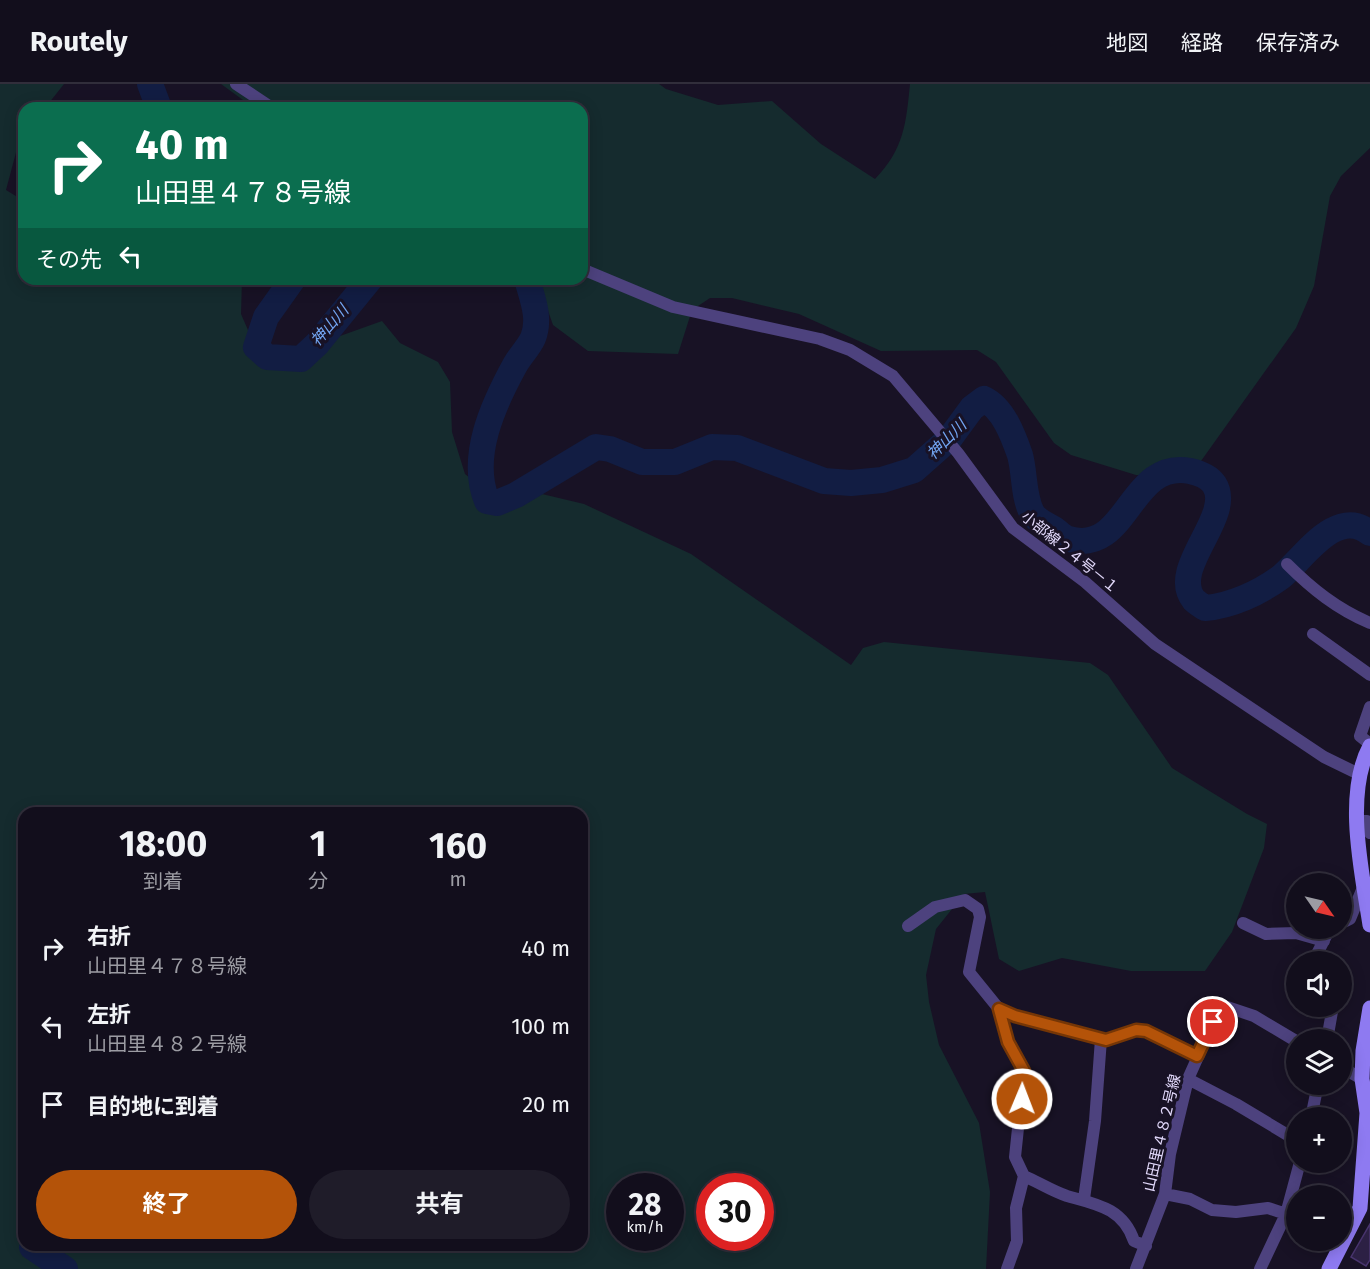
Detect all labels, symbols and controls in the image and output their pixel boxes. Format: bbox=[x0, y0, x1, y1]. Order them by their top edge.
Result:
text: Routely bbox=[30, 25, 128, 58]
text: 地図 bbox=[1106, 30, 1148, 56]
text: 経路 bbox=[1181, 30, 1223, 56]
text: 保存済み bbox=[1256, 30, 1340, 56]
text: 40 m bbox=[135, 120, 229, 170]
icon: right bbox=[36, 126, 114, 204]
text: 山田里４７８号線 bbox=[135, 177, 351, 209]
icon: left bbox=[114, 240, 147, 273]
text: その先 bbox=[36, 246, 102, 273]
water label: 神山川 bbox=[306, 299, 354, 350]
water label: 神山川 bbox=[923, 414, 971, 463]
street label: 小部線２４号－１ bbox=[1018, 507, 1122, 597]
text: 18:00 bbox=[119, 822, 207, 866]
text: 1 bbox=[310, 822, 327, 866]
text: 160 bbox=[429, 824, 487, 868]
text: m bbox=[449, 867, 467, 891]
text: 到着 bbox=[143, 869, 183, 893]
text: 分 bbox=[308, 869, 328, 893]
north arrow bbox=[1286, 873, 1352, 939]
map controls bbox=[1286, 873, 1352, 1251]
text: 右折 bbox=[87, 923, 131, 950]
icon: right bbox=[36, 932, 69, 965]
text: 40 m bbox=[521, 935, 570, 962]
button: sound bbox=[1286, 951, 1352, 1017]
text: 山田里４７８号線 bbox=[87, 954, 247, 978]
pin bbox=[1187, 996, 1238, 1047]
text: 左折 bbox=[87, 1001, 131, 1028]
icon: arrive bbox=[1196, 1005, 1229, 1038]
icon: left bbox=[36, 1010, 69, 1043]
text: 100 m bbox=[511, 1013, 570, 1040]
button: layers bbox=[1286, 1029, 1352, 1095]
text: 山田里４８２号線 bbox=[87, 1032, 247, 1056]
position arrow bbox=[990, 1067, 1054, 1131]
street label: 山田里４８２号線 bbox=[1140, 1073, 1184, 1193]
icon: arrive bbox=[36, 1088, 69, 1121]
text: 20 m bbox=[522, 1091, 570, 1118]
text: 目的地に到着 bbox=[87, 1093, 219, 1120]
button: + bbox=[1286, 1107, 1352, 1173]
button: 終了 bbox=[36, 1170, 297, 1239]
button: 共有 bbox=[309, 1170, 570, 1239]
speed limit sign: 30 bbox=[696, 1173, 774, 1251]
button: − bbox=[1286, 1185, 1352, 1251]
text: 28 bbox=[629, 1187, 661, 1223]
text: km/h bbox=[626, 1218, 664, 1236]

